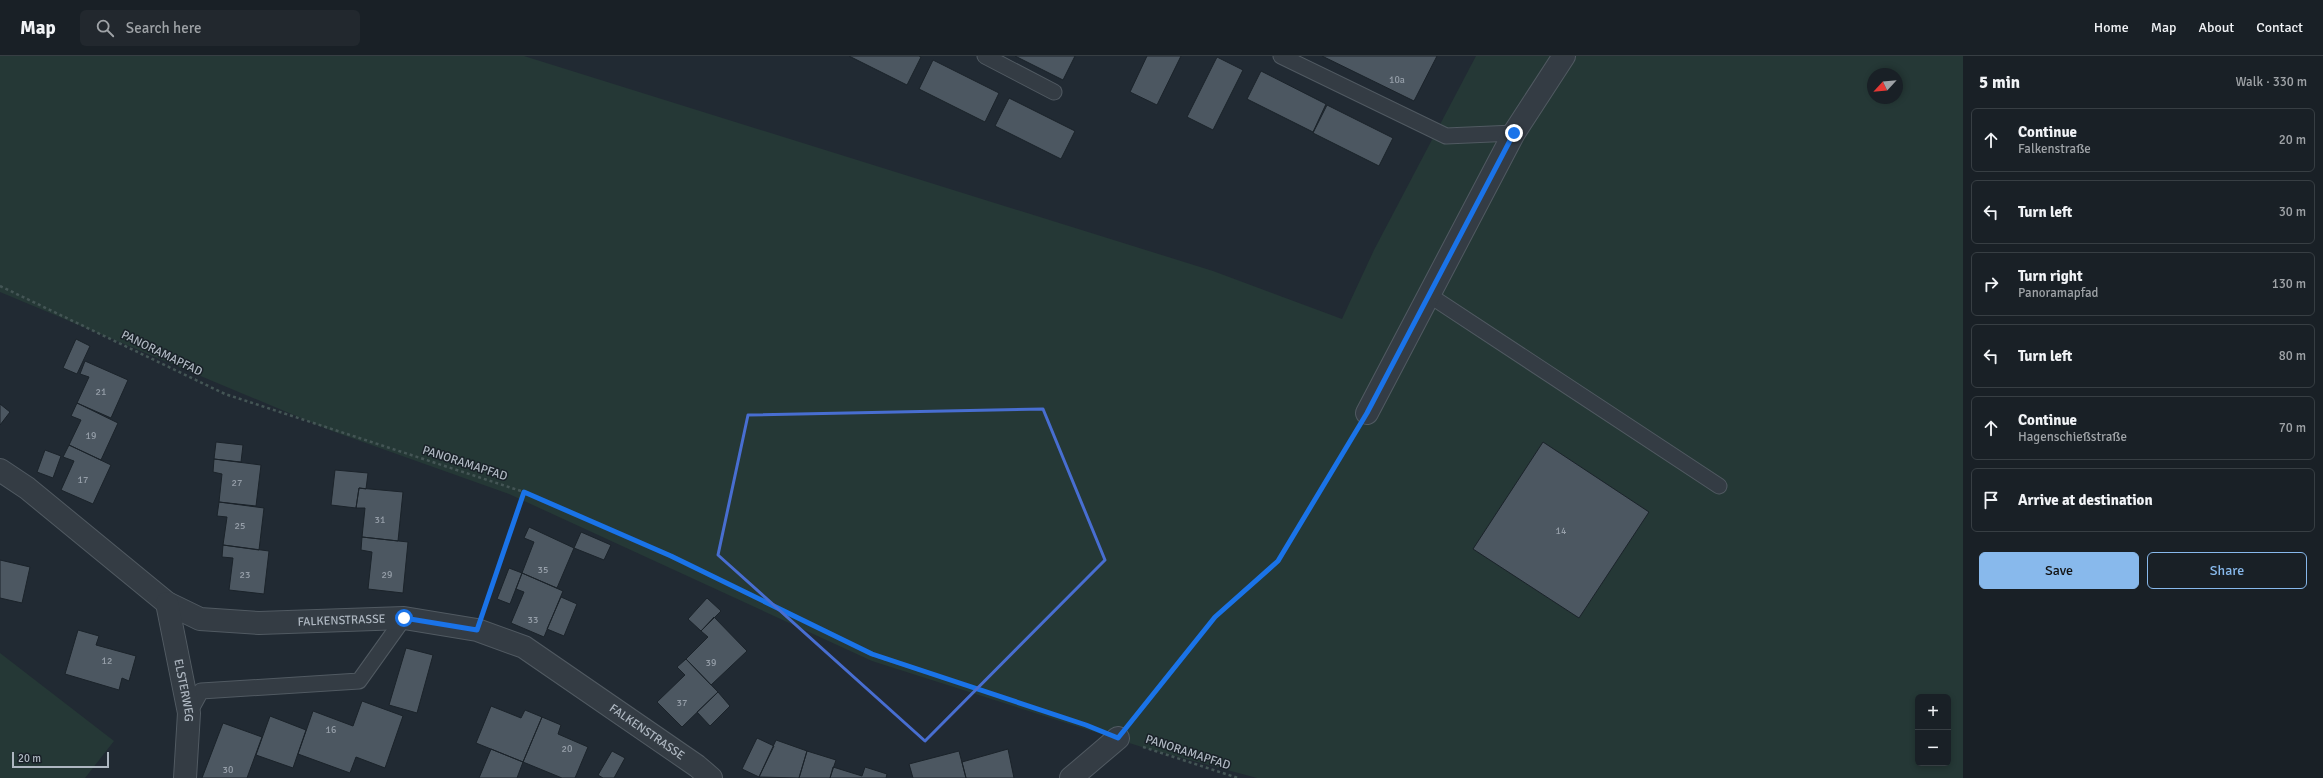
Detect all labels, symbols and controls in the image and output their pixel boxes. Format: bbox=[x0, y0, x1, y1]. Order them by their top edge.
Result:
search box bbox=[80, 10, 360, 46]
text: Map bbox=[20, 16, 56, 40]
icon: search bbox=[94, 17, 116, 39]
text: Search here bbox=[126, 19, 201, 37]
text: Home bbox=[2094, 19, 2129, 36]
text: Map bbox=[2151, 19, 2176, 36]
text: About bbox=[2198, 19, 2234, 36]
text: Contact bbox=[2256, 19, 2303, 36]
north arrow bbox=[1867, 68, 1903, 104]
text: 5 min bbox=[1979, 72, 2020, 93]
house number: 10a bbox=[1389, 74, 1405, 86]
text: Walk · 330 m bbox=[2236, 74, 2307, 90]
text: Continue bbox=[2018, 123, 2077, 141]
route end bbox=[1505, 124, 1523, 142]
icon: ahead bbox=[1980, 129, 2002, 151]
text: 20 m bbox=[2279, 132, 2306, 148]
text: Falkenstraße bbox=[2018, 141, 2091, 157]
icon: left bbox=[1980, 201, 2002, 223]
text: Turn left bbox=[2018, 203, 2072, 221]
text: 30 m bbox=[2279, 204, 2306, 220]
text: Turn right bbox=[2018, 267, 2083, 285]
icon: right bbox=[1980, 273, 2002, 295]
text: 130 m bbox=[2272, 276, 2306, 292]
text: Panoramapfad bbox=[2018, 285, 2098, 301]
street label: PANORAMAPFAD bbox=[119, 327, 205, 380]
icon: left bbox=[1980, 345, 2002, 367]
text: Turn left bbox=[2018, 347, 2072, 365]
text: 80 m bbox=[2279, 348, 2306, 364]
house number: 21 bbox=[96, 386, 106, 398]
text: Continue bbox=[2018, 411, 2077, 429]
icon: ahead bbox=[1980, 417, 2002, 439]
text: 70 m bbox=[2279, 420, 2306, 436]
text: Hagenschießstraße bbox=[2018, 429, 2127, 445]
house number: 19 bbox=[86, 430, 96, 442]
street label: PANORAMAPFAD bbox=[420, 443, 509, 484]
house number: 17 bbox=[78, 474, 88, 486]
house number: 27 bbox=[232, 477, 242, 489]
icon: arrive bbox=[1980, 489, 2002, 511]
text: Arrive at destination bbox=[2018, 491, 2153, 509]
house number: 31 bbox=[375, 514, 385, 526]
house number: 25 bbox=[235, 520, 245, 532]
house number: 14 bbox=[1556, 525, 1567, 537]
button: Save bbox=[1979, 552, 2139, 589]
button: Share bbox=[2147, 552, 2307, 589]
house number: 35 bbox=[538, 564, 548, 576]
house number: 23 bbox=[240, 569, 250, 581]
house number: 29 bbox=[382, 569, 392, 581]
route start bbox=[395, 609, 413, 627]
street label: FALKENSTRASSE bbox=[297, 612, 386, 630]
house number: 33 bbox=[528, 614, 538, 626]
house number: 12 bbox=[102, 655, 112, 667]
house number: 39 bbox=[706, 657, 716, 669]
street label: ELSTERWEG bbox=[170, 658, 196, 722]
map controls bbox=[1915, 694, 1951, 766]
button: + bbox=[1915, 694, 1951, 730]
house number: 37 bbox=[677, 697, 687, 709]
street label: FALKENSTRASSE bbox=[606, 701, 688, 763]
house number: 16 bbox=[326, 724, 336, 736]
button: − bbox=[1915, 730, 1951, 766]
street label: PANORAMAPFAD bbox=[1143, 732, 1232, 773]
house number: 20 bbox=[562, 743, 572, 755]
scale bar bbox=[12, 750, 109, 769]
text: 20 m bbox=[18, 752, 41, 765]
house number: 30 bbox=[223, 764, 233, 776]

